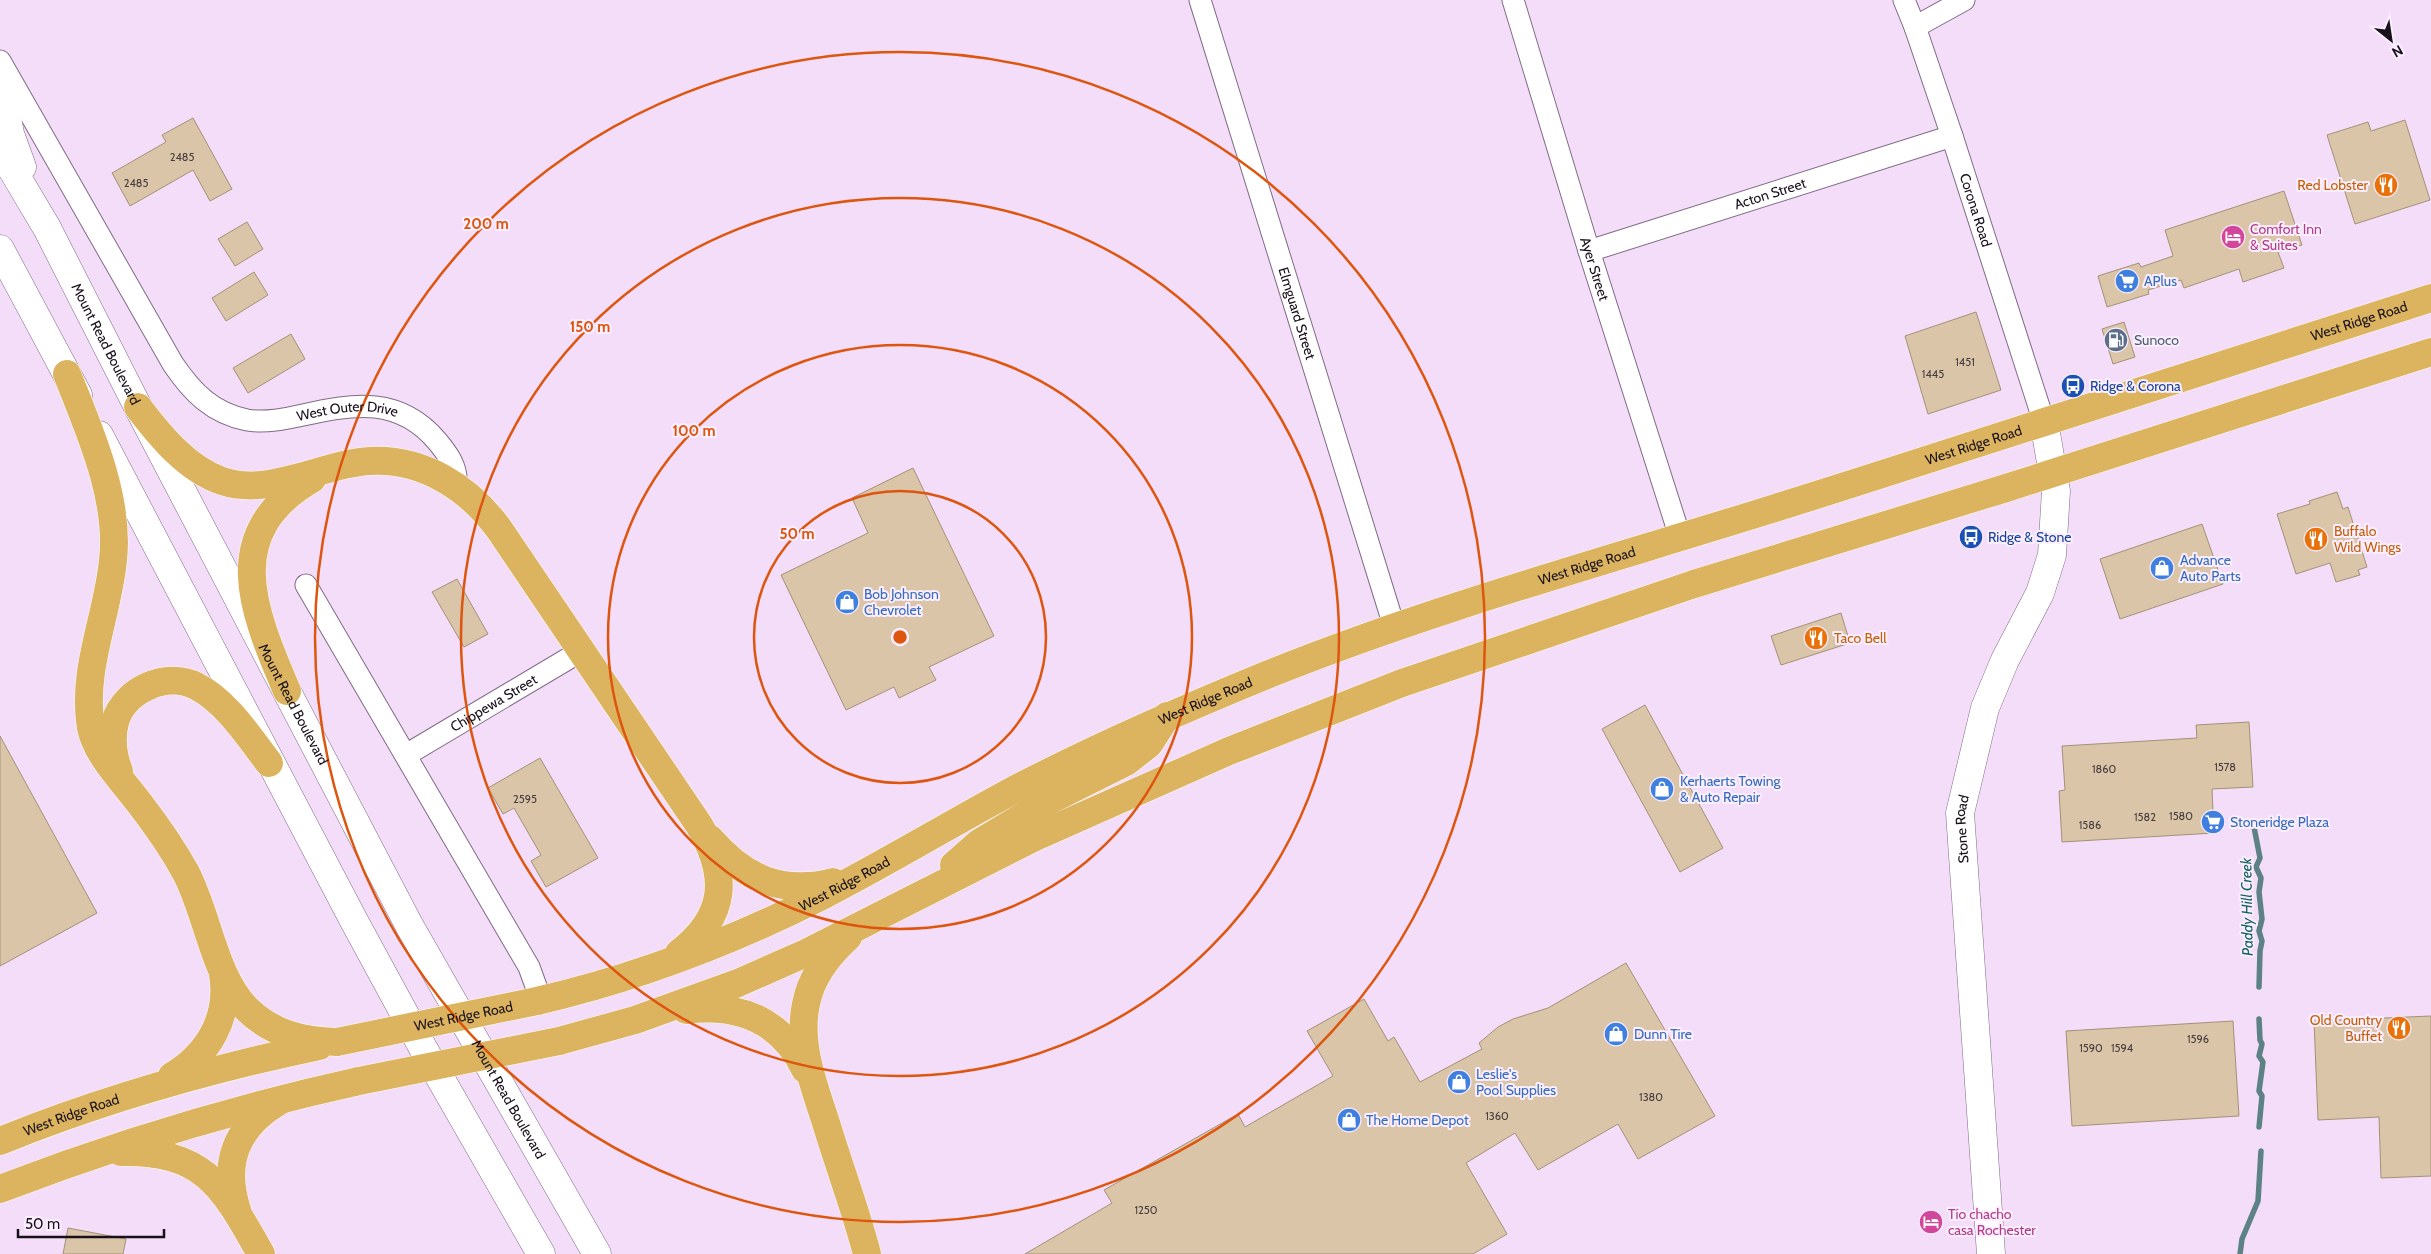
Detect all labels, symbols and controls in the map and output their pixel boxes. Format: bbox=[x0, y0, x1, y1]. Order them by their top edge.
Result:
north arrow bbox=[2366, 15, 2416, 65]
text: N bbox=[2389, 41, 2406, 62]
house number: 2485 bbox=[170, 150, 194, 164]
street label: Corona Road bbox=[1956, 171, 1996, 249]
restaurant icon: Red Lobster bbox=[2373, 172, 2399, 198]
street label: Acton Street bbox=[1732, 174, 1808, 213]
house number: 2485 bbox=[124, 176, 148, 190]
place label: Red Lobster bbox=[2297, 176, 2369, 194]
text: 200 m bbox=[463, 215, 509, 233]
place label: Comfort Inn & Suites bbox=[2250, 220, 2322, 254]
hotel icon: Comfort Inn & Suites bbox=[2220, 224, 2246, 250]
street label: Ayer Street bbox=[1576, 235, 1613, 303]
street label: Elmguard Street bbox=[1274, 265, 1320, 362]
supermarket icon: APlus bbox=[2114, 268, 2140, 294]
place label: APlus bbox=[2144, 272, 2177, 290]
street label: Mount Read Boulevard bbox=[68, 280, 144, 408]
street label: West Ridge Road bbox=[2308, 297, 2410, 345]
text: 150 m bbox=[570, 318, 610, 336]
fuel station icon: Sunoco bbox=[2103, 327, 2129, 353]
place label: Sunoco bbox=[2134, 331, 2179, 349]
house number: 1451 bbox=[1955, 355, 1975, 369]
house number: 1445 bbox=[1922, 367, 1944, 381]
bus stop icon: Ridge & Corona bbox=[2060, 373, 2086, 399]
place label: Ridge & Corona bbox=[2090, 377, 2181, 395]
street label: West Outer Drive bbox=[295, 397, 401, 425]
street label: West Ridge Road bbox=[1923, 421, 2024, 469]
text: 100 m bbox=[672, 422, 716, 440]
place label: Buffalo Wild Wings bbox=[2334, 522, 2401, 556]
bus stop icon: Ridge & Stone bbox=[1958, 524, 1984, 550]
text: 50 m bbox=[779, 525, 815, 543]
restaurant icon: Buffalo Wild Wings bbox=[2303, 526, 2329, 552]
place label: Ridge & Stone bbox=[1988, 528, 2071, 546]
street label: West Ridge Road bbox=[1536, 542, 1637, 589]
place label: Advance Auto Parts bbox=[2180, 551, 2241, 585]
shop icon: Advance Auto Parts bbox=[2149, 555, 2175, 581]
place label: Bob Johnson Chevrolet bbox=[864, 585, 939, 619]
shop icon: Bob Johnson Chevrolet bbox=[834, 589, 860, 615]
restaurant icon: Taco Bell bbox=[1803, 625, 1829, 651]
centre of rings bbox=[891, 628, 909, 646]
place label: Taco Bell bbox=[1834, 629, 1887, 647]
street label: Mount Read Boulevard bbox=[254, 640, 333, 768]
street label: Chippewa Street bbox=[447, 670, 541, 736]
street label: West Ridge Road bbox=[1156, 673, 1255, 729]
house number: 1578 bbox=[2214, 760, 2236, 774]
house number: 1860 bbox=[2092, 762, 2116, 776]
place label: Kerhaerts Towing & Auto Repair bbox=[1680, 772, 1782, 806]
shop icon: Kerhaerts Towing & Auto Repair bbox=[1649, 776, 1675, 802]
house number: 2595 bbox=[513, 792, 537, 806]
street label: Stone Road bbox=[1951, 793, 1973, 864]
house number: 1580 bbox=[2169, 809, 2193, 823]
supermarket icon: Stoneridge Plaza bbox=[2200, 809, 2226, 835]
house number: 1582 bbox=[2134, 810, 2156, 824]
place label: Stoneridge Plaza bbox=[2230, 813, 2329, 831]
house number: 1586 bbox=[2079, 818, 2101, 832]
street label: West Ridge Road bbox=[796, 852, 893, 915]
water label: Paddy Hill Creek bbox=[2237, 857, 2257, 956]
street label: West Ridge Road bbox=[412, 997, 514, 1035]
place label: Old Country Buffet bbox=[2310, 1011, 2382, 1045]
restaurant icon: Old Country Buffet bbox=[2386, 1015, 2412, 1041]
shop icon: Dunn Tire bbox=[1603, 1021, 1629, 1047]
place label: Dunn Tire bbox=[1634, 1025, 1692, 1043]
house number: 1596 bbox=[2187, 1032, 2209, 1046]
street label: Mount Read Boulevard bbox=[467, 1036, 550, 1162]
house number: 1590 bbox=[2079, 1041, 2103, 1055]
house number: 1594 bbox=[2111, 1041, 2134, 1055]
place label: Leslie's Pool Supplies bbox=[1476, 1065, 1556, 1099]
shop icon: Leslie's Pool Supplies bbox=[1446, 1069, 1472, 1095]
street label: West Ridge Road bbox=[21, 1090, 121, 1140]
house number: 1380 bbox=[1639, 1090, 1663, 1104]
shop icon: The Home Depot bbox=[1336, 1107, 1362, 1133]
house number: 1360 bbox=[1485, 1109, 1509, 1123]
place label: The Home Depot bbox=[1366, 1111, 1469, 1129]
house number: 1250 bbox=[1135, 1203, 1158, 1217]
place label: Tío chacho casa Rochester bbox=[1948, 1205, 2036, 1239]
scale bar bbox=[18, 1206, 164, 1238]
hotel icon: Tío chacho casa Rochester bbox=[1918, 1209, 1944, 1235]
text: 50 m bbox=[25, 1215, 60, 1233]

